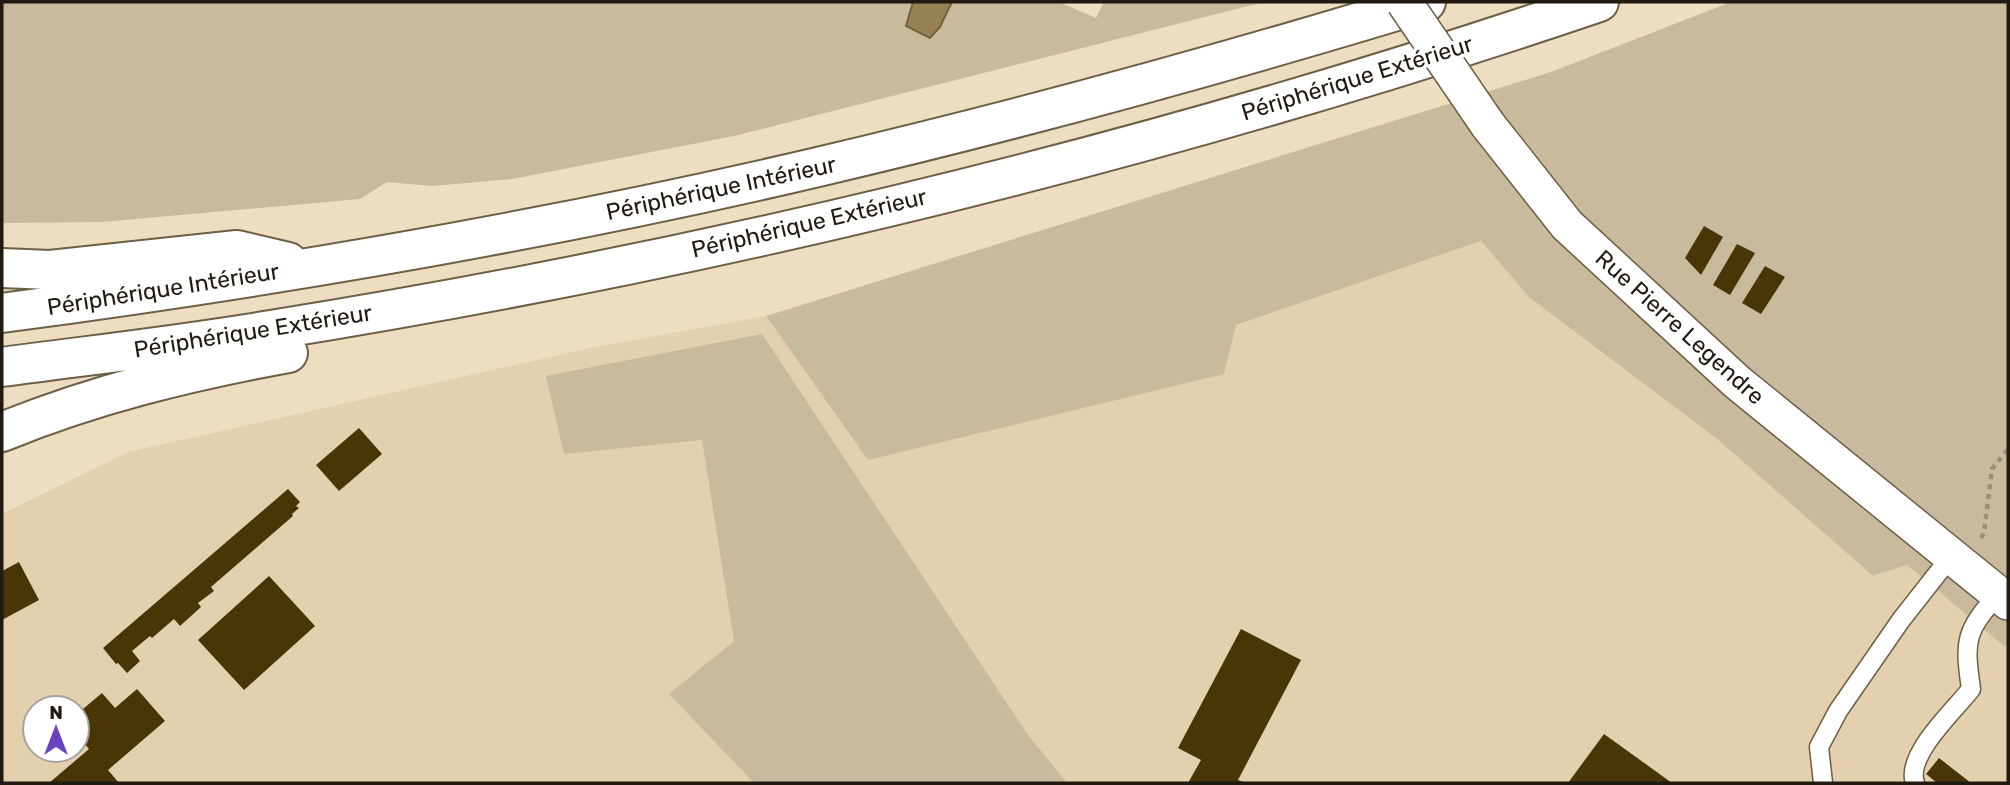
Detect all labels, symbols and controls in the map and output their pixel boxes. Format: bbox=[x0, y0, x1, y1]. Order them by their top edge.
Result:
street label: Périphérique Extérieur bbox=[1238, 29, 1476, 127]
street label: Périphérique Intérieur bbox=[603, 150, 839, 226]
street label: Périphérique Extérieur bbox=[689, 182, 930, 264]
street label: Rue Pierre Legendre bbox=[1590, 244, 1770, 410]
street label: Périphérique Intérieur bbox=[45, 257, 281, 321]
street label: Périphérique Extérieur bbox=[132, 298, 374, 364]
north arrow bbox=[21, 694, 91, 764]
text: N bbox=[49, 701, 63, 724]

